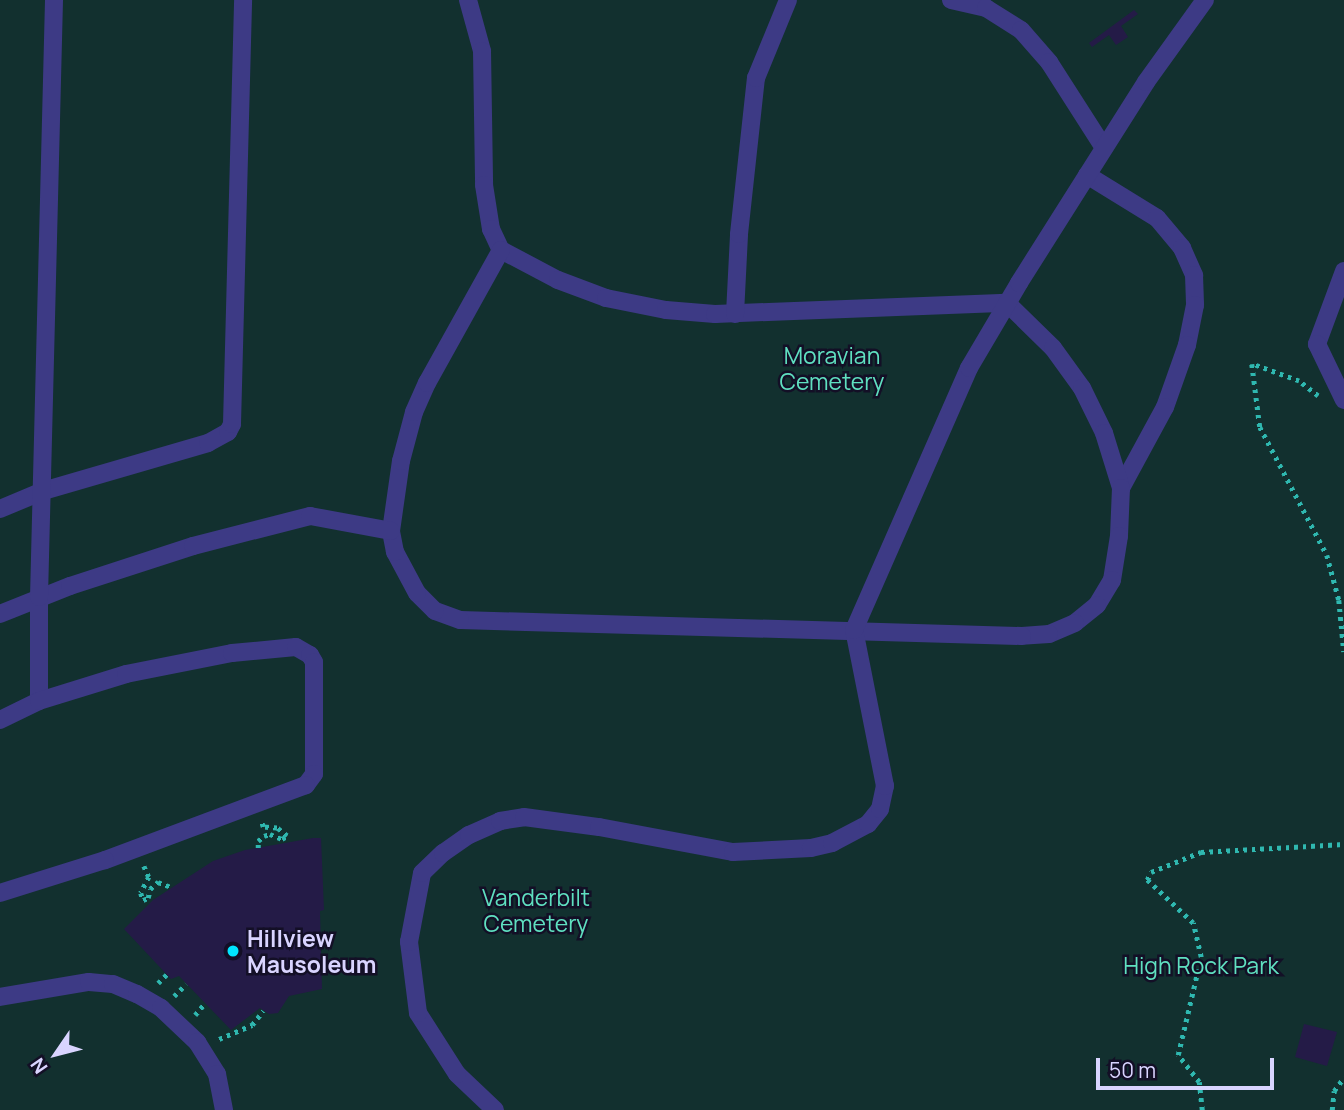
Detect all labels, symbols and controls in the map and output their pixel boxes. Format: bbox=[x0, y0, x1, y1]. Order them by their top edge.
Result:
park label: Moravian Cemetery bbox=[780, 341, 884, 395]
park label: Vanderbilt Cemetery bbox=[482, 883, 590, 937]
place label: Hillview Mausoleum bbox=[247, 924, 376, 978]
marker: Hillview Mausoleum bbox=[225, 943, 241, 959]
park label: High Rock Park bbox=[1123, 951, 1279, 979]
north arrow bbox=[21, 1019, 91, 1089]
scale bar bbox=[1099, 1044, 1278, 1088]
text: N bbox=[24, 1053, 53, 1079]
text: 50 m bbox=[1109, 1056, 1156, 1084]

